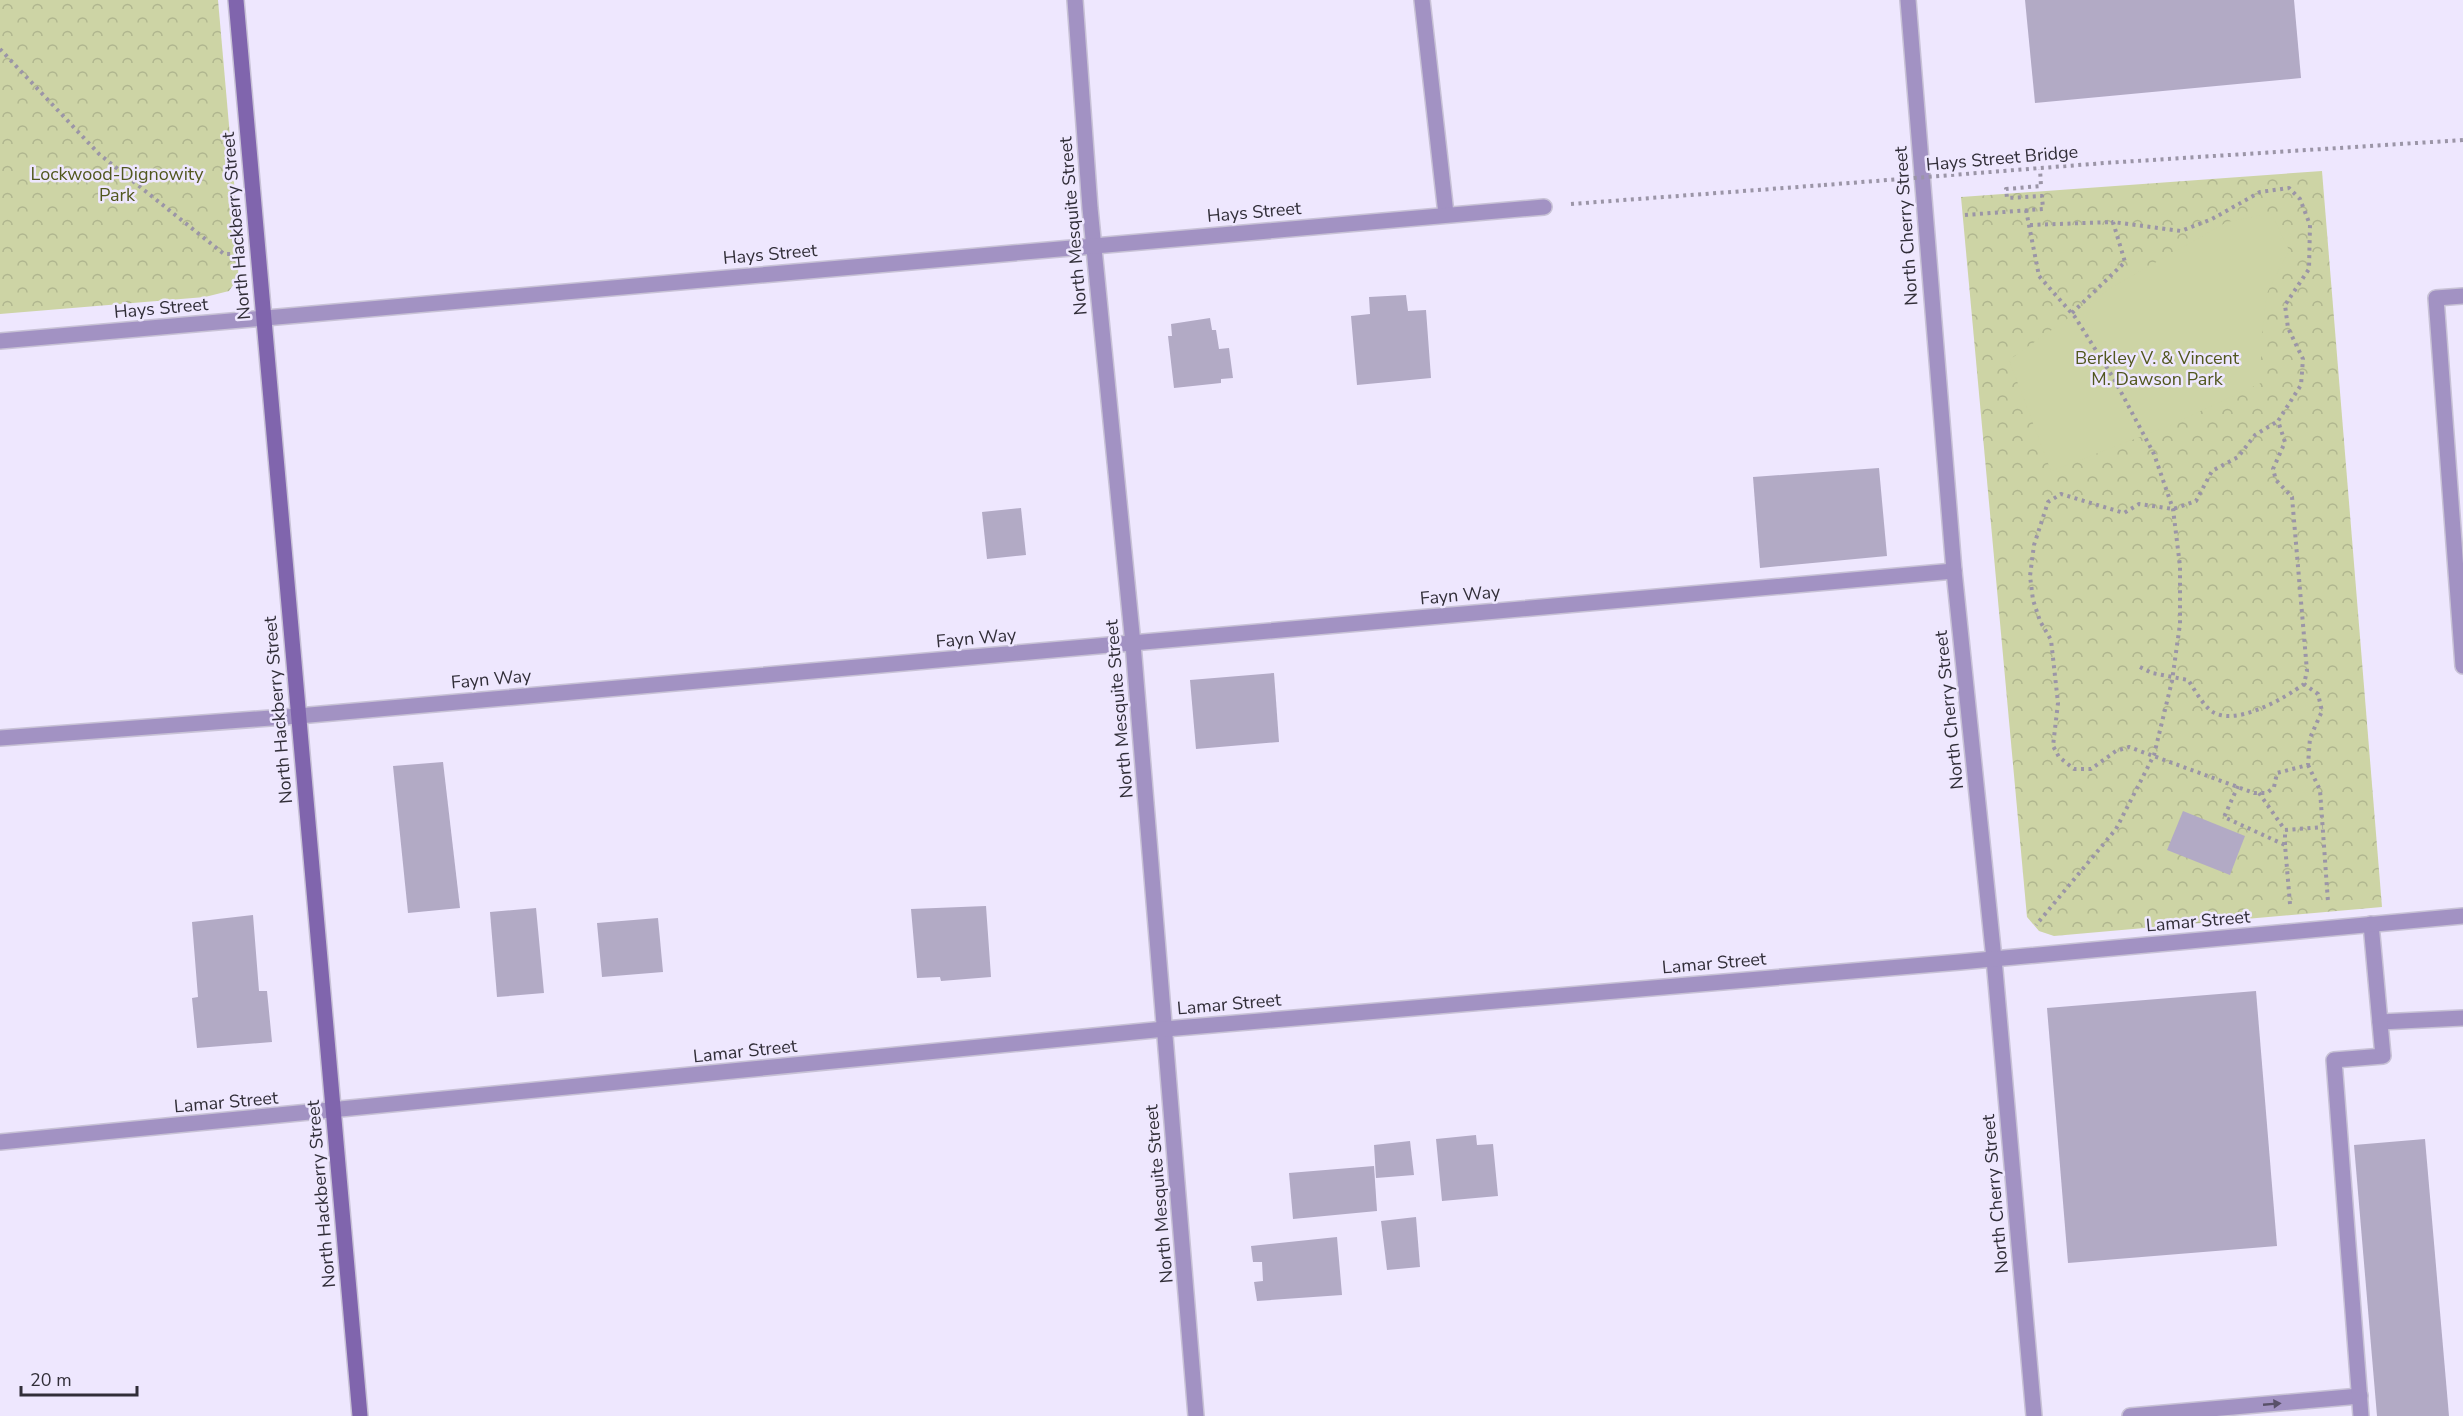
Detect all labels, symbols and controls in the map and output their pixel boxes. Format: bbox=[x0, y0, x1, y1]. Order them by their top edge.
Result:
street label: North Hackberry Street bbox=[216, 130, 256, 321]
street label: North Mesquite Street bbox=[1053, 135, 1093, 316]
street label: Hays Street Bridge bbox=[1925, 139, 2079, 177]
street label: North Cherry Street bbox=[1888, 145, 1924, 307]
park label: Lockwood-Dignowity Park bbox=[30, 162, 204, 207]
street label: Hays Street bbox=[1206, 196, 1303, 228]
street label: Hays Street bbox=[722, 238, 819, 270]
street label: Hays Street bbox=[113, 292, 210, 324]
park label: Berkley V. & Vincent M. Dawson Park bbox=[2075, 346, 2240, 391]
street label: Fayn Way bbox=[1419, 579, 1502, 610]
street label: North Hackberry Street bbox=[258, 614, 298, 805]
street label: North Mesquite Street bbox=[1099, 618, 1139, 799]
street label: Fayn Way bbox=[935, 622, 1018, 653]
street label: North Cherry Street bbox=[1929, 629, 1969, 791]
street label: Fayn Way bbox=[450, 663, 533, 694]
street label: Lamar Street bbox=[2145, 904, 2252, 938]
street label: Lamar Street bbox=[1661, 946, 1768, 980]
street label: Lamar Street bbox=[1176, 987, 1283, 1021]
street label: Lamar Street bbox=[692, 1034, 799, 1068]
street label: Lamar Street bbox=[173, 1085, 280, 1119]
street label: North Hackberry Street bbox=[301, 1098, 341, 1289]
street label: North Mesquite Street bbox=[1139, 1103, 1179, 1284]
street label: North Cherry Street bbox=[1976, 1113, 2014, 1275]
scale bar bbox=[21, 1359, 136, 1397]
text: 20 m bbox=[30, 1368, 72, 1392]
one-way arrow bbox=[2262, 1399, 2281, 1409]

